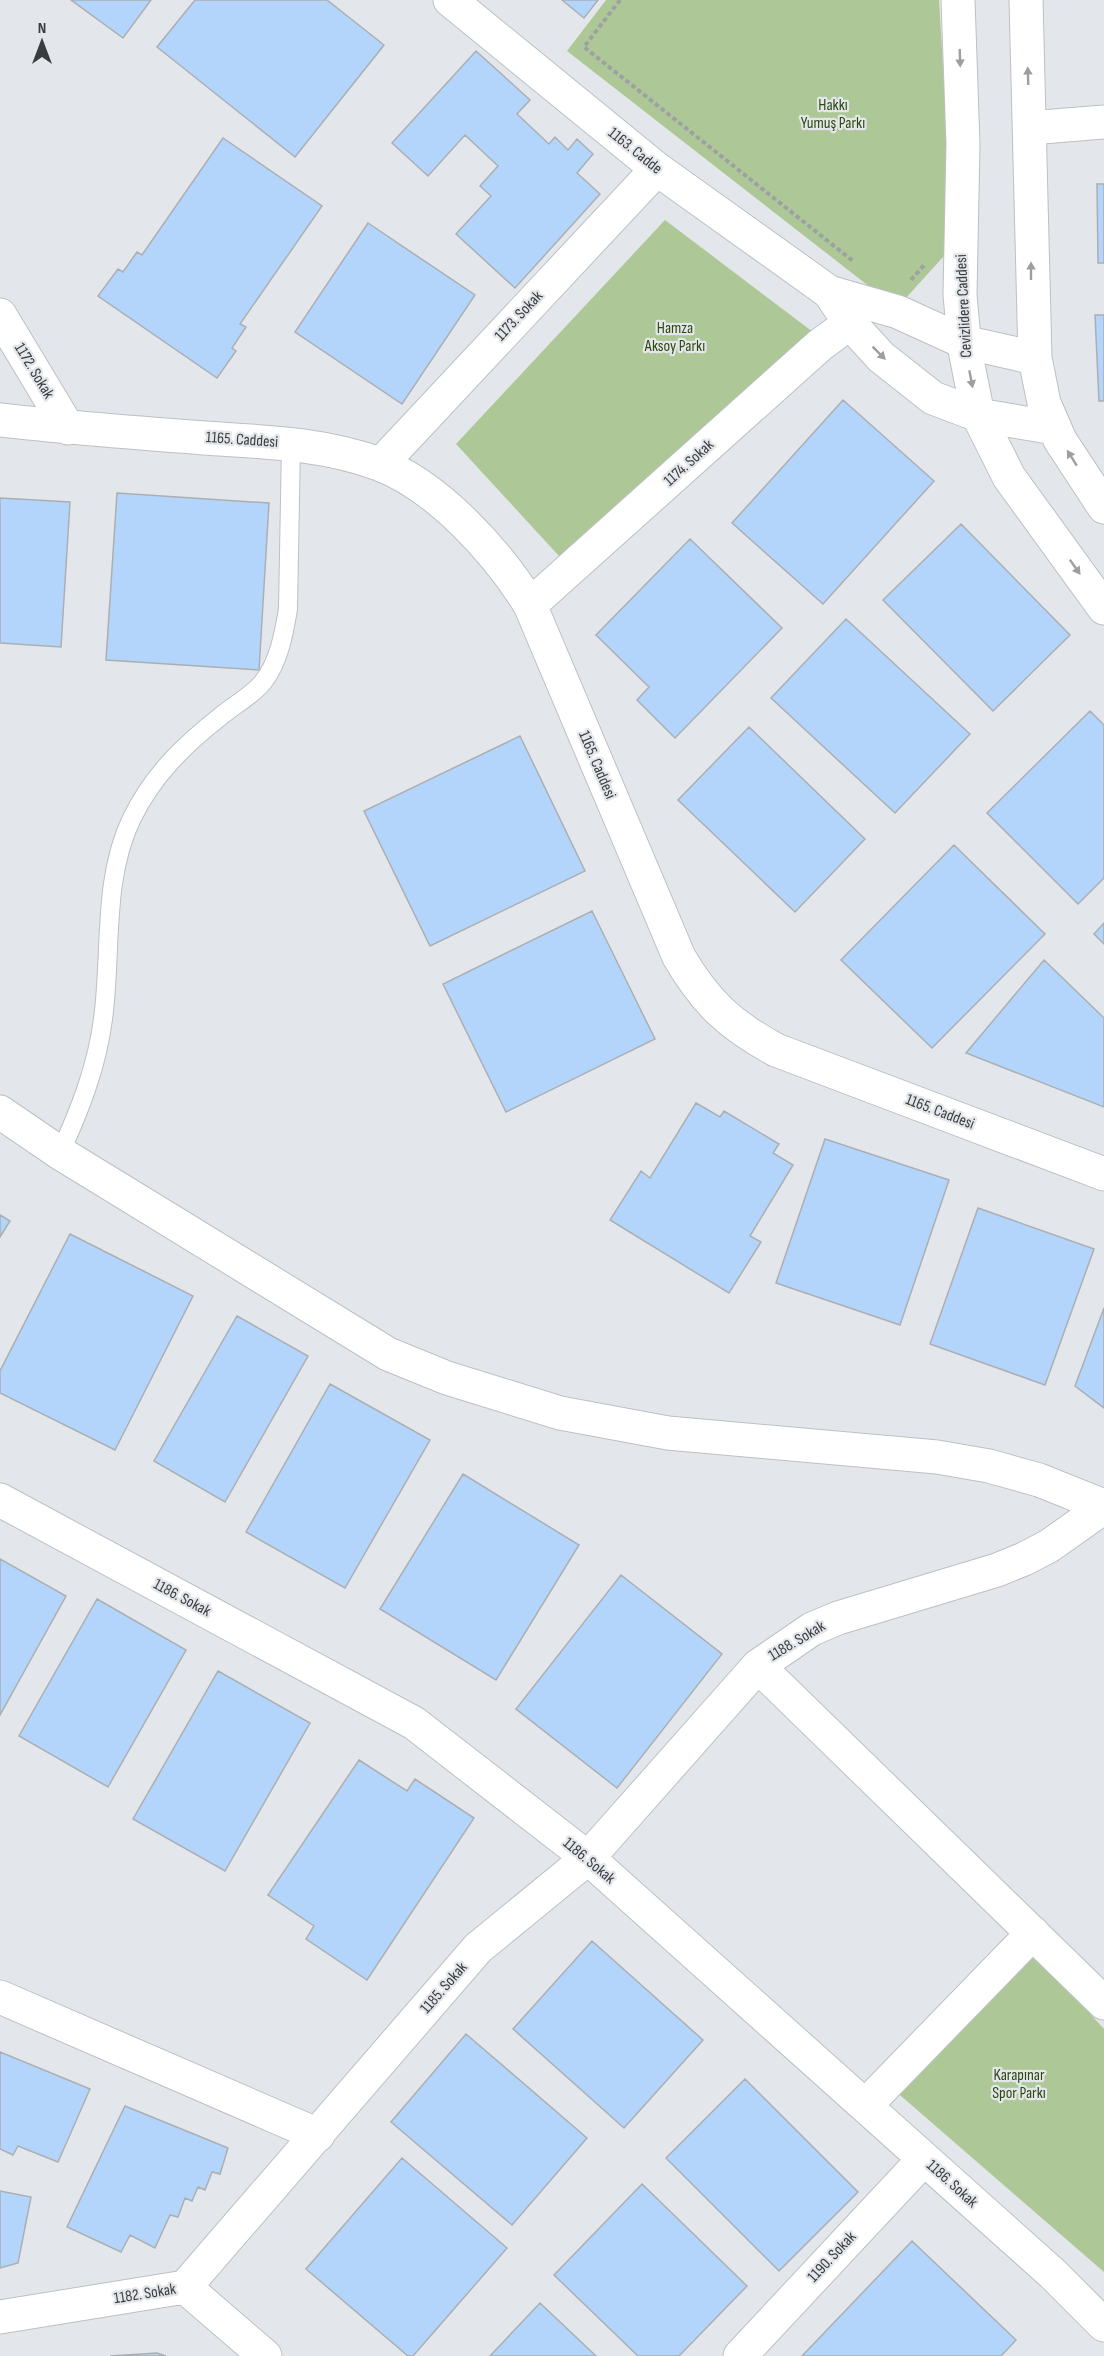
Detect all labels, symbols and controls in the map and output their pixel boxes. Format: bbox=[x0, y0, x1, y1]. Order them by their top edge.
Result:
north arrow bbox=[12, 12, 72, 72]
text: N bbox=[38, 19, 46, 38]
one-way arrow bbox=[955, 49, 965, 68]
one-way arrow bbox=[1024, 67, 1033, 86]
park label: Hakkı Yumuş Parkı bbox=[801, 96, 865, 133]
street label: 1163. Cadde bbox=[604, 124, 666, 178]
street label: Cevizlidere Caddesi bbox=[952, 254, 976, 358]
one-way arrow bbox=[1026, 262, 1036, 281]
street label: 1173. Sokak bbox=[491, 287, 547, 345]
park label: Hamza Aksoy Parkı bbox=[644, 319, 705, 356]
street label: 1172. Sokak bbox=[10, 340, 58, 402]
one-way arrow bbox=[872, 346, 886, 360]
one-way arrow bbox=[967, 369, 976, 388]
street label: 1165. Caddesi bbox=[205, 428, 279, 452]
street label: 1174. Sokak bbox=[660, 436, 718, 490]
one-way arrow bbox=[1066, 450, 1077, 466]
one-way arrow bbox=[1069, 558, 1081, 574]
street label: 1165. Caddesi bbox=[574, 728, 620, 802]
street label: 1165. Caddesi bbox=[903, 1090, 977, 1134]
street label: 1186. Sokak bbox=[150, 1575, 214, 1621]
street label: 1188. Sokak bbox=[765, 1617, 829, 1665]
street label: 1186. Sokak bbox=[559, 1834, 619, 1888]
street label: 1185. Sokak bbox=[416, 1958, 472, 2018]
park label: Karapınar Spor Parkı bbox=[992, 2066, 1046, 2103]
street label: 1186. Sokak bbox=[922, 2156, 982, 2212]
street label: 1190. Sokak bbox=[804, 2228, 860, 2286]
street label: 1182. Sokak bbox=[113, 2280, 177, 2308]

